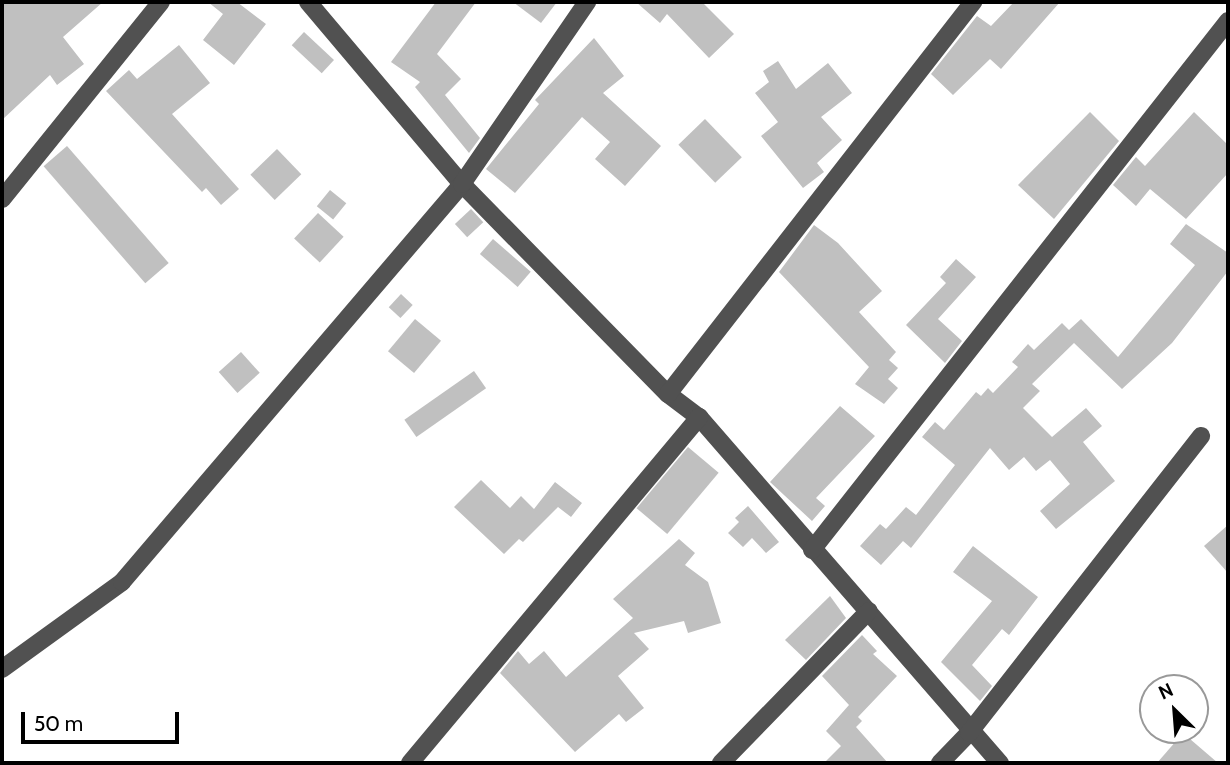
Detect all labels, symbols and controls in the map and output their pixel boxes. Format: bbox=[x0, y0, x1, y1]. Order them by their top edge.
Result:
north arrow bbox=[1139, 674, 1209, 744]
text: N bbox=[1155, 678, 1177, 705]
scale bar bbox=[24, 698, 182, 742]
text: 50 m bbox=[34, 711, 83, 736]

